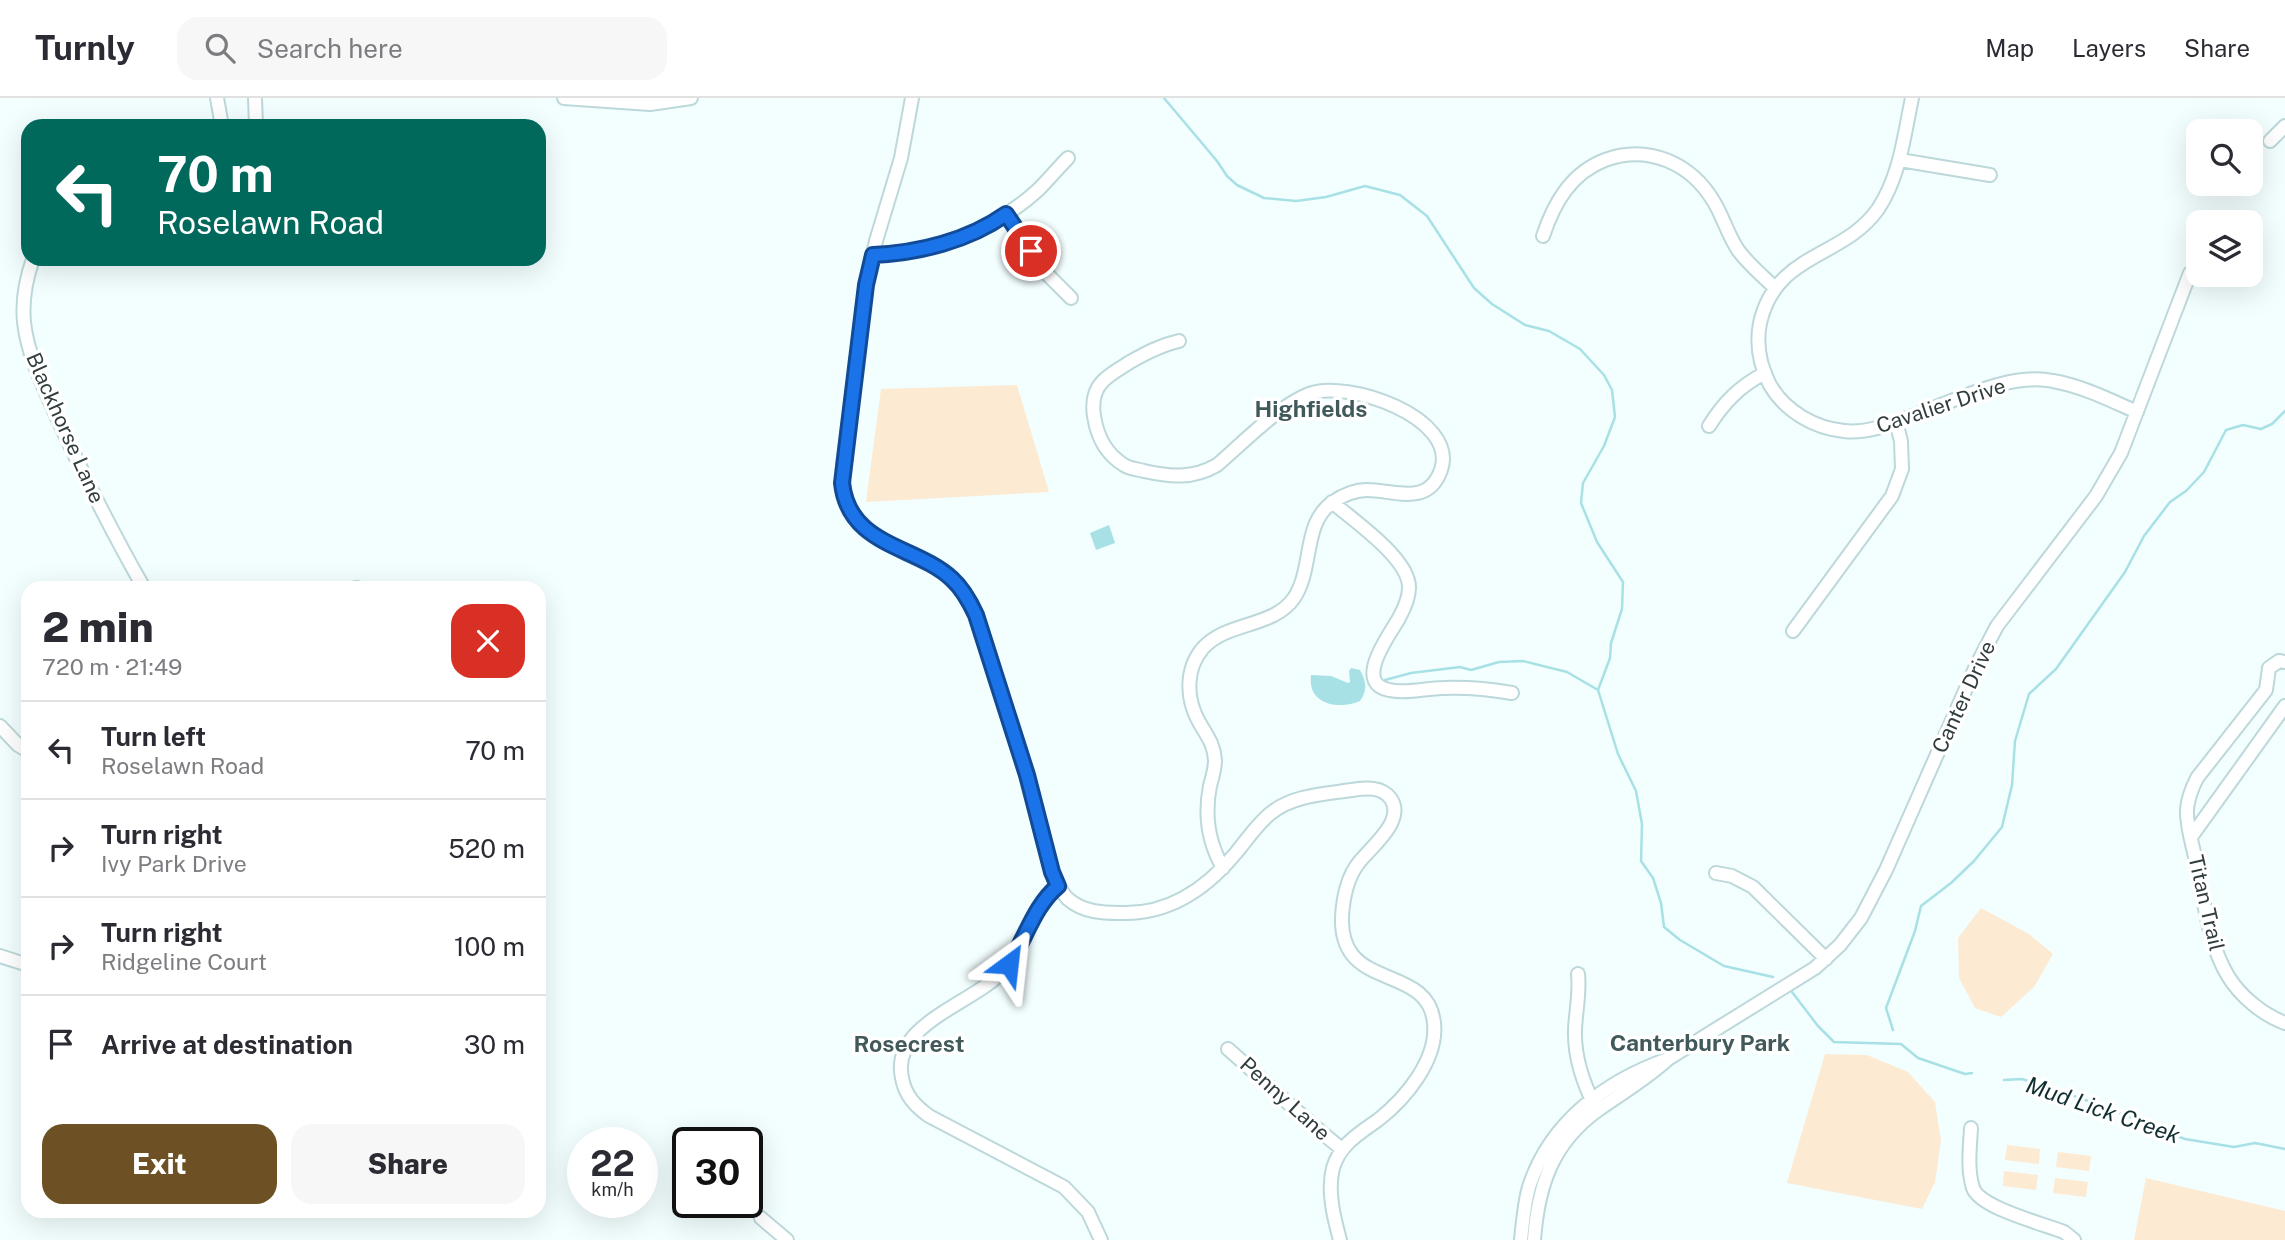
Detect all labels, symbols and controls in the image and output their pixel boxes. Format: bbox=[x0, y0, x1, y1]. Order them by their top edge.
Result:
search box bbox=[177, 17, 667, 80]
text: Turnly bbox=[35, 29, 135, 67]
icon: search bbox=[201, 29, 239, 67]
text: Search here bbox=[257, 33, 403, 64]
text: Map bbox=[1985, 34, 2034, 62]
text: Layers bbox=[2072, 34, 2146, 62]
text: Share bbox=[2184, 34, 2250, 62]
map controls bbox=[2186, 119, 2263, 287]
button: search bbox=[2186, 119, 2263, 196]
text: 70 m bbox=[157, 145, 274, 203]
icon: left bbox=[42, 147, 133, 238]
text: Roselawn Road bbox=[157, 204, 384, 241]
button: layers bbox=[2186, 210, 2263, 287]
pin bbox=[1001, 221, 1061, 281]
icon: arrive bbox=[1012, 232, 1050, 270]
street label: Blackhorse Lane bbox=[21, 349, 110, 507]
street label: Cavalier Drive bbox=[1873, 373, 2009, 438]
district label: Highfields bbox=[1255, 395, 1367, 422]
text: 2 min bbox=[42, 602, 154, 651]
button: close bbox=[451, 604, 525, 678]
street label: Canter Drive bbox=[1927, 637, 2000, 757]
text: 720 m · 21:49 bbox=[42, 653, 182, 680]
text: Turn left bbox=[101, 721, 206, 752]
icon: left bbox=[42, 731, 80, 769]
text: 70 m bbox=[465, 735, 525, 766]
text: Roselawn Road bbox=[101, 752, 264, 779]
text: Turn right bbox=[101, 819, 223, 850]
icon: right bbox=[42, 829, 80, 867]
text: 520 m bbox=[448, 833, 525, 864]
text: Ivy Park Drive bbox=[101, 850, 247, 877]
street label: Titan Trail bbox=[2183, 853, 2230, 953]
text: Turn right bbox=[101, 917, 223, 948]
icon: right bbox=[42, 927, 80, 965]
position arrow bbox=[972, 927, 1046, 1001]
text: 100 m bbox=[454, 931, 525, 962]
text: Ridgeline Court bbox=[101, 948, 267, 975]
icon: arrive bbox=[42, 1025, 80, 1063]
text: Arrive at destination bbox=[101, 1029, 353, 1060]
text: 30 m bbox=[464, 1029, 525, 1060]
district label: Canterbury Park bbox=[1610, 1029, 1790, 1056]
district label: Rosecrest bbox=[854, 1030, 964, 1057]
street label: Penny Lane bbox=[1235, 1052, 1336, 1146]
water label: Mud Lick Creek bbox=[2023, 1071, 2184, 1149]
button: Exit bbox=[42, 1124, 277, 1204]
button: Share bbox=[291, 1124, 525, 1204]
speed limit sign: 30 bbox=[672, 1127, 763, 1218]
text: 22 bbox=[590, 1143, 635, 1184]
text: km/h bbox=[591, 1179, 634, 1200]

